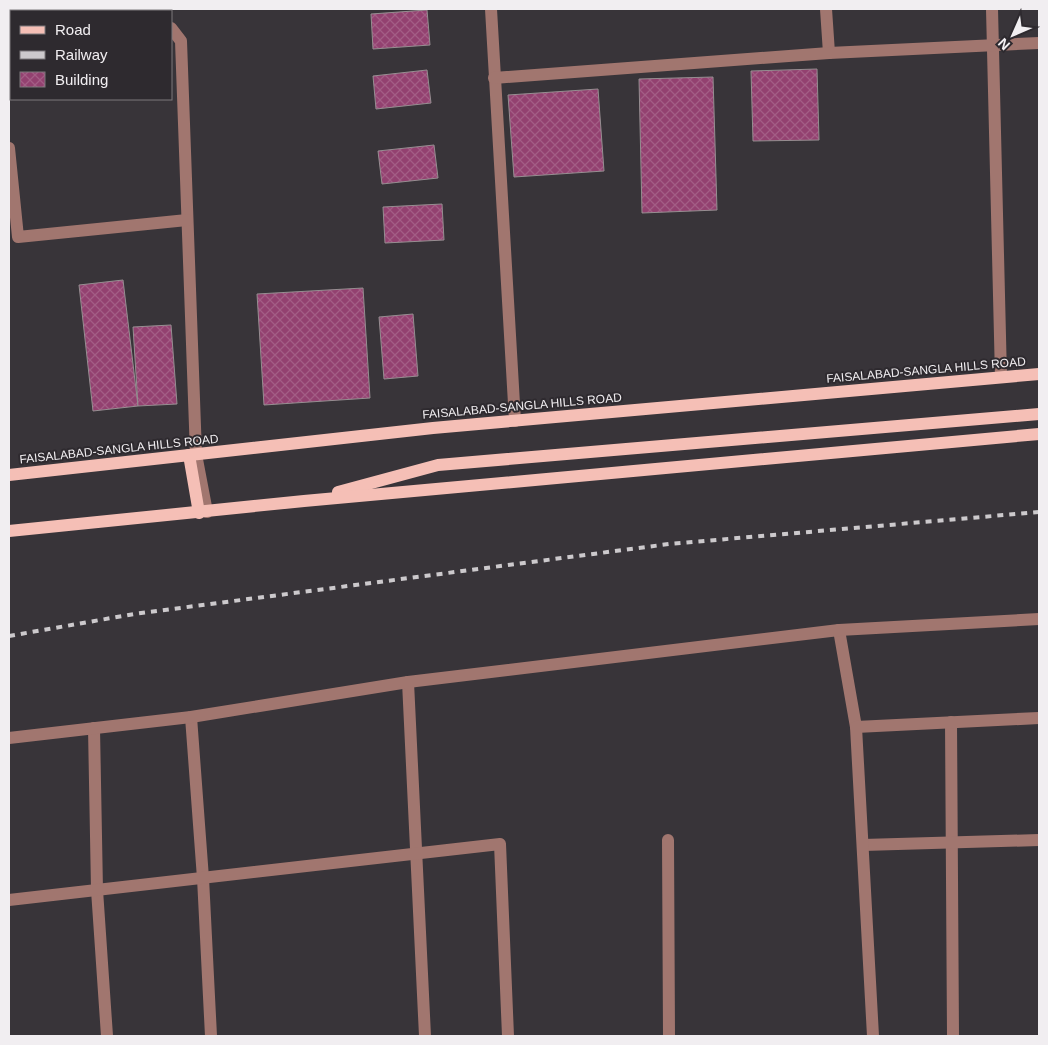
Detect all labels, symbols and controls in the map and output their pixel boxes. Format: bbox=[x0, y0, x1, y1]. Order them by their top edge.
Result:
legend bbox=[10, 10, 172, 100]
north arrow bbox=[988, 10, 1038, 60]
text: Road bbox=[55, 21, 91, 38]
text: N bbox=[995, 35, 1013, 53]
text: Railway bbox=[55, 46, 108, 63]
text: Building bbox=[55, 71, 108, 88]
street label: FAISALABAD-SANGLA HILLS ROAD bbox=[826, 354, 1027, 386]
street label: FAISALABAD-SANGLA HILLS ROAD bbox=[422, 390, 623, 422]
street label: FAISALABAD-SANGLA HILLS ROAD bbox=[19, 432, 220, 466]

